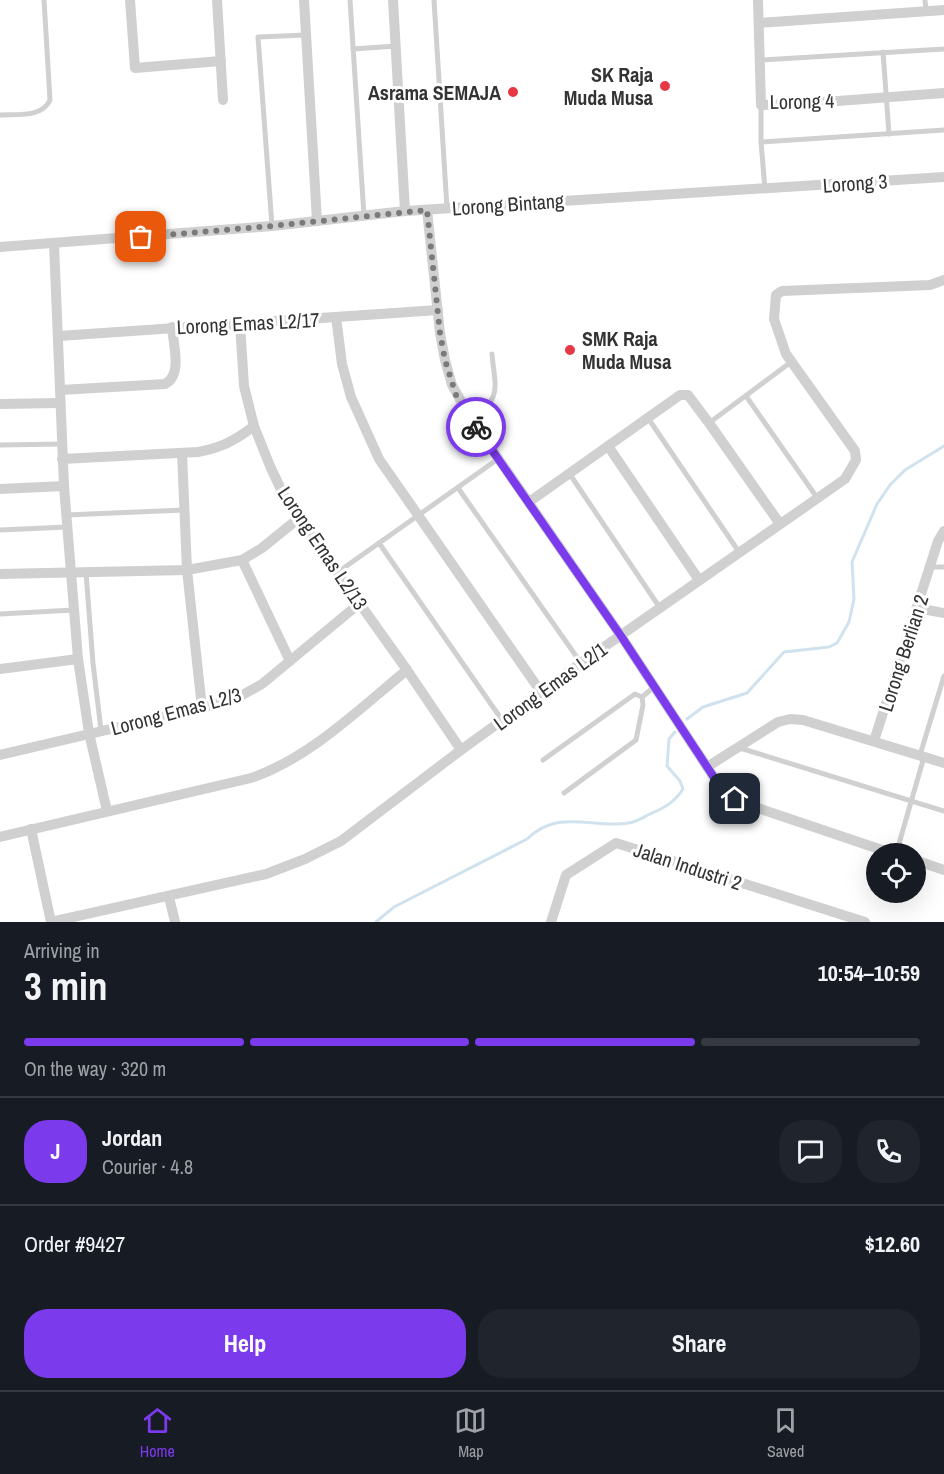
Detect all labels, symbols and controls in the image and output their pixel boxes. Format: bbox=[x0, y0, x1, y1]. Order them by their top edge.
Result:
place label: SK Raja Muda Musa bbox=[564, 61, 653, 111]
place label: Asrama SEMAJA bbox=[368, 79, 501, 106]
marker: SK Raja Muda Musa bbox=[658, 79, 672, 93]
marker: Asrama SEMAJA bbox=[506, 85, 520, 99]
street label: Lorong 4 bbox=[769, 87, 835, 115]
street label: Lorong 3 bbox=[822, 167, 888, 199]
street label: Lorong Bintang bbox=[451, 187, 565, 221]
pin bbox=[115, 211, 166, 262]
icon: bag bbox=[124, 220, 157, 253]
street label: Lorong Emas L2/17 bbox=[176, 306, 320, 340]
place label: SMK Raja Muda Musa bbox=[582, 325, 671, 375]
marker: SMK Raja Muda Musa bbox=[563, 343, 577, 357]
courier bbox=[446, 397, 506, 457]
icon: bike bbox=[460, 411, 493, 444]
street label: Lorong Emas L2/13 bbox=[272, 481, 374, 615]
street label: Lorong Berlian 2 bbox=[871, 591, 935, 715]
street label: Lorong Emas L2/1 bbox=[488, 636, 612, 736]
street label: Lorong Emas L2/3 bbox=[108, 681, 244, 741]
pin bbox=[709, 773, 760, 824]
icon: home bbox=[718, 782, 751, 815]
street label: Jalan Industri 2 bbox=[631, 836, 745, 896]
map controls bbox=[866, 843, 926, 903]
button: locate bbox=[866, 843, 926, 903]
text: Arriving in bbox=[24, 937, 100, 964]
text: 10:54–10:59 bbox=[818, 958, 920, 988]
text: 3 min bbox=[24, 960, 108, 1012]
text: On the way · 320 m bbox=[24, 1055, 166, 1082]
button: chat bbox=[779, 1120, 842, 1183]
button: phone bbox=[857, 1120, 920, 1183]
text: Jordan bbox=[102, 1123, 162, 1153]
text: J bbox=[50, 1136, 61, 1166]
text: Courier · 4.8 bbox=[102, 1153, 193, 1180]
text: Order #9427 bbox=[24, 1229, 125, 1259]
text: $12.60 bbox=[865, 1229, 920, 1259]
button: Help bbox=[24, 1309, 466, 1378]
button: Share bbox=[478, 1309, 920, 1378]
tab: Home bbox=[140, 1404, 175, 1462]
tab: Map bbox=[454, 1404, 487, 1462]
tab: Saved bbox=[767, 1404, 804, 1462]

